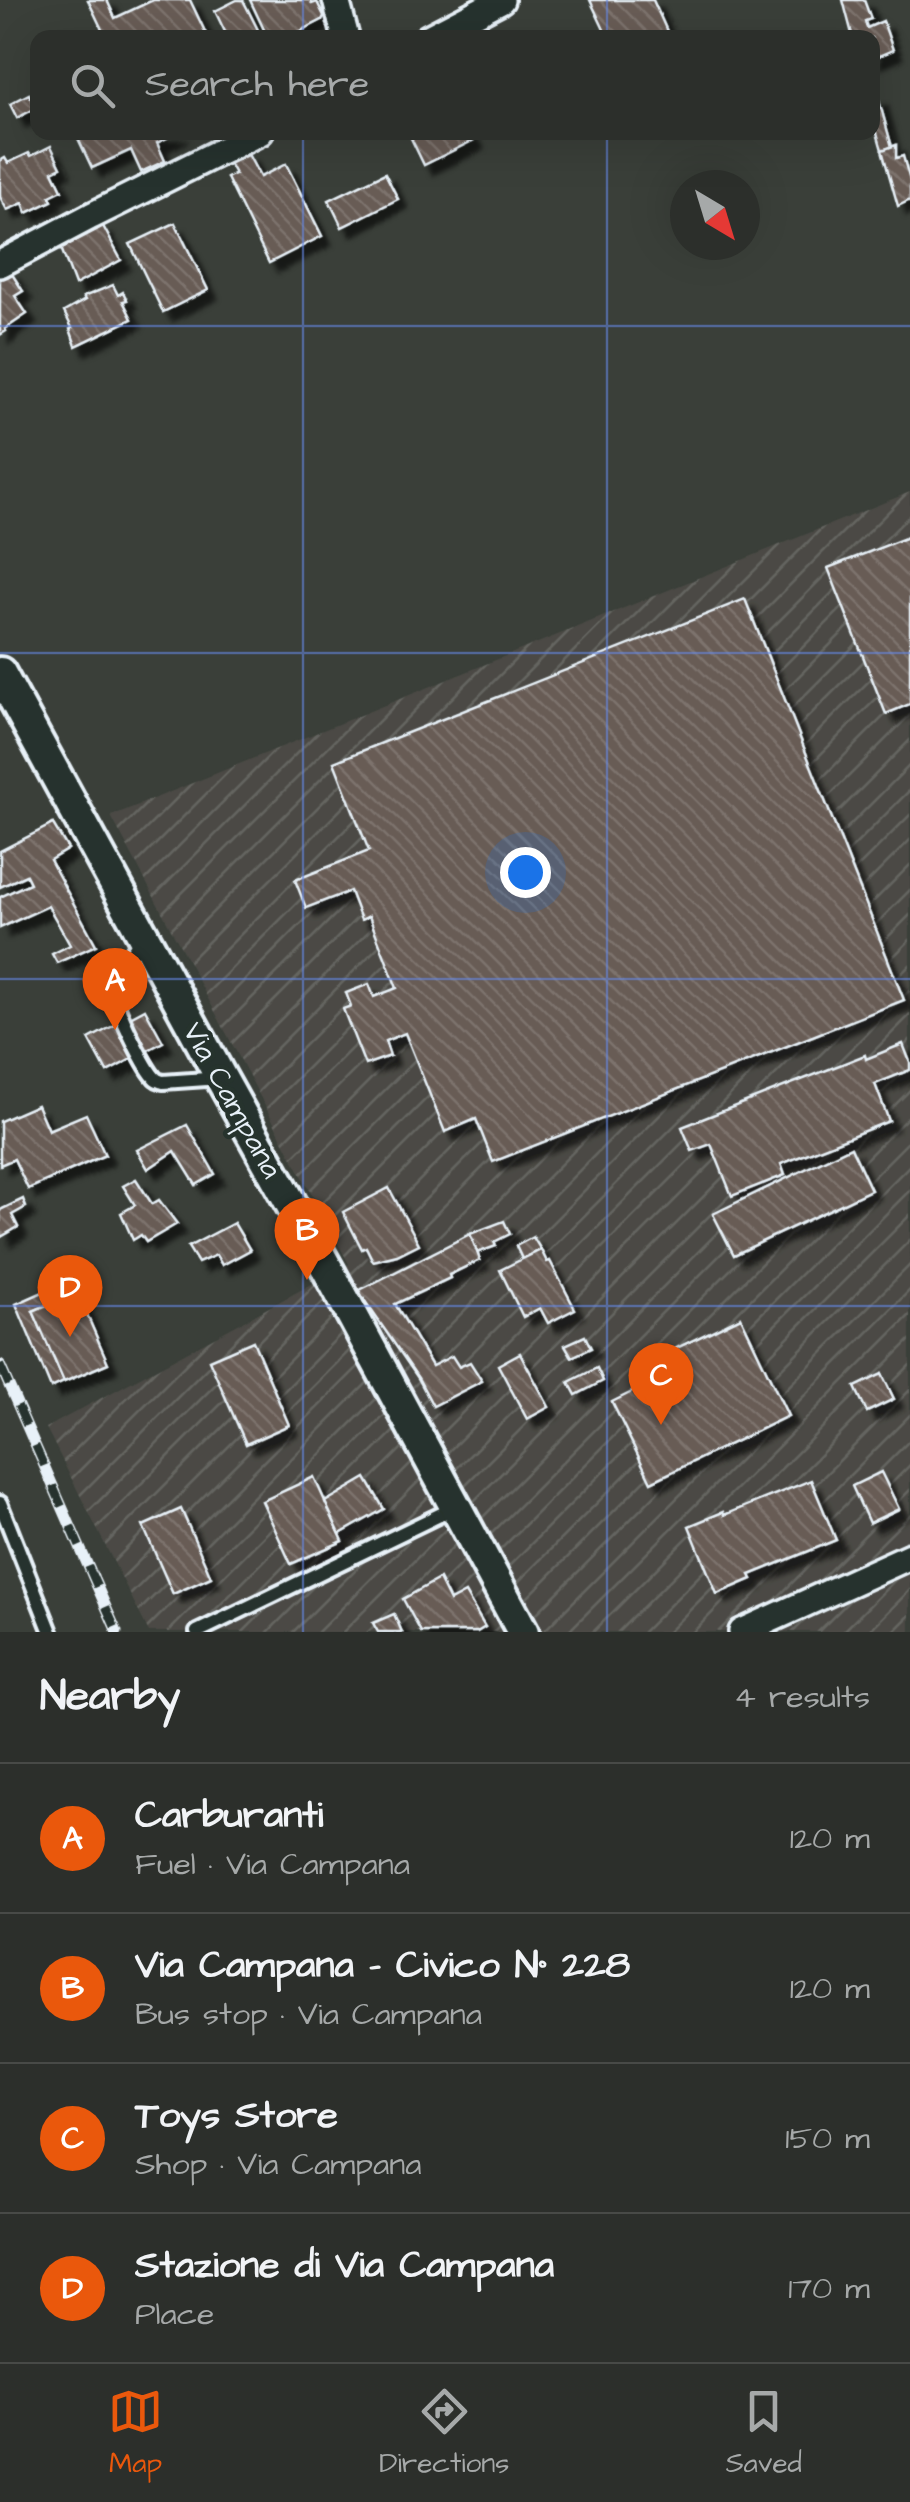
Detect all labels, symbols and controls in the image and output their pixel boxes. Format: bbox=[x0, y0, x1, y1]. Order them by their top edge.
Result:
search box bbox=[30, 30, 880, 140]
icon: search bbox=[65, 58, 120, 113]
text: Search here bbox=[145, 59, 369, 111]
north arrow bbox=[670, 170, 760, 260]
your location bbox=[500, 847, 551, 898]
pin: A bbox=[82, 948, 148, 1030]
street label: Via Campana bbox=[172, 1015, 292, 1186]
pin: B bbox=[274, 1198, 340, 1280]
pin: D bbox=[38, 1254, 102, 1337]
pin: C bbox=[628, 1342, 694, 1425]
text: Nearby bbox=[40, 1668, 180, 1726]
text: 4 results bbox=[734, 1675, 870, 1720]
text: Carburanti bbox=[135, 1790, 323, 1842]
text: A bbox=[62, 1816, 83, 1861]
text: 120 m bbox=[790, 1816, 870, 1861]
text: Fuel · Via Campana bbox=[135, 1842, 410, 1887]
text: Via Campana - Civico N° 228 bbox=[135, 1940, 630, 1992]
text: B bbox=[61, 1966, 84, 2011]
text: 120 m bbox=[790, 1966, 870, 2011]
text: Bus stop · Via Campana bbox=[135, 1992, 482, 2037]
text: Toys Store bbox=[135, 2090, 338, 2142]
text: C bbox=[61, 2116, 84, 2161]
text: 150 m bbox=[785, 2116, 870, 2161]
text: Shop · Via Campana bbox=[135, 2142, 422, 2187]
text: Stazione di Via Campana bbox=[135, 2240, 554, 2292]
text: D bbox=[62, 2266, 83, 2311]
text: 170 m bbox=[788, 2266, 870, 2311]
text: Place bbox=[135, 2292, 214, 2337]
tab: Map bbox=[108, 2384, 163, 2483]
tab: Directions bbox=[379, 2384, 509, 2483]
tab: Saved bbox=[726, 2384, 802, 2483]

